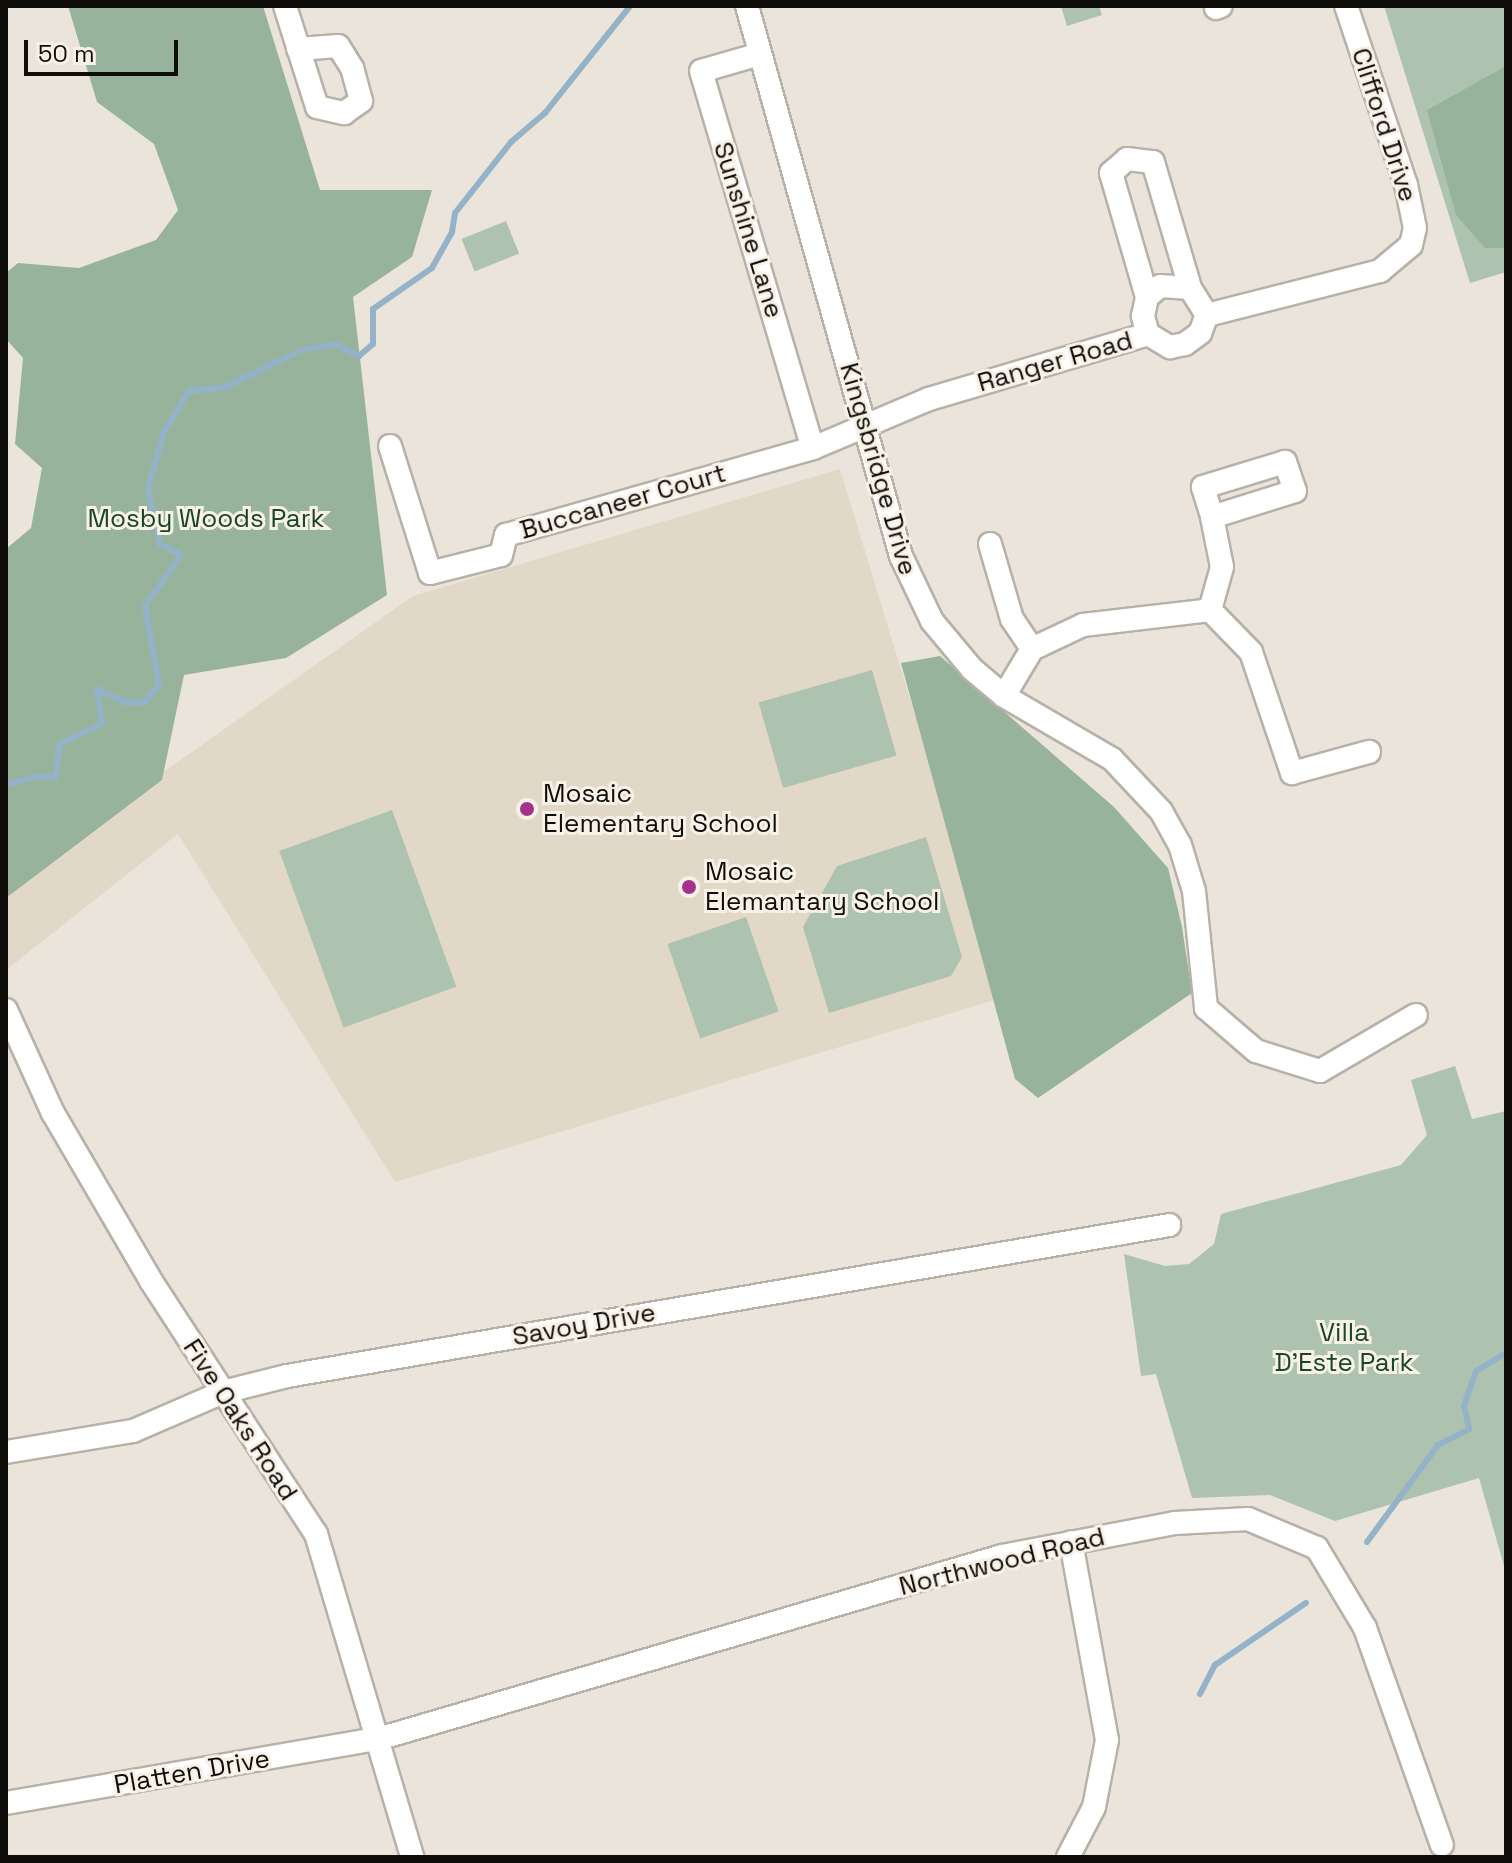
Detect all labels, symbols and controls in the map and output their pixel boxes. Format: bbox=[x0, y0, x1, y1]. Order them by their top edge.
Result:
scale bar bbox=[28, 24, 182, 74]
text: 50 m bbox=[38, 38, 95, 69]
street label: Clifford Drive bbox=[1344, 44, 1424, 206]
street label: Sunshine Lane bbox=[706, 138, 790, 322]
street label: Ranger Road bbox=[974, 325, 1136, 399]
street label: Kingsbridge Drive bbox=[833, 359, 923, 579]
street label: Buccaneer Court bbox=[516, 458, 730, 546]
park label: Mosby Woods Park bbox=[87, 503, 325, 535]
place label: Mosaic Elementary School bbox=[543, 778, 778, 840]
marker: Mosaic Elementary School bbox=[518, 800, 536, 818]
place label: Mosaic Elemantary School bbox=[705, 856, 939, 918]
marker: Mosaic Elemantary School bbox=[680, 878, 698, 896]
street label: Savoy Drive bbox=[510, 1297, 658, 1353]
park label: Villa D'Este Park bbox=[1274, 1317, 1414, 1378]
street label: Five Oaks Road bbox=[176, 1333, 304, 1507]
street label: Northwood Road bbox=[896, 1521, 1108, 1603]
street label: Platten Drive bbox=[112, 1743, 272, 1801]

